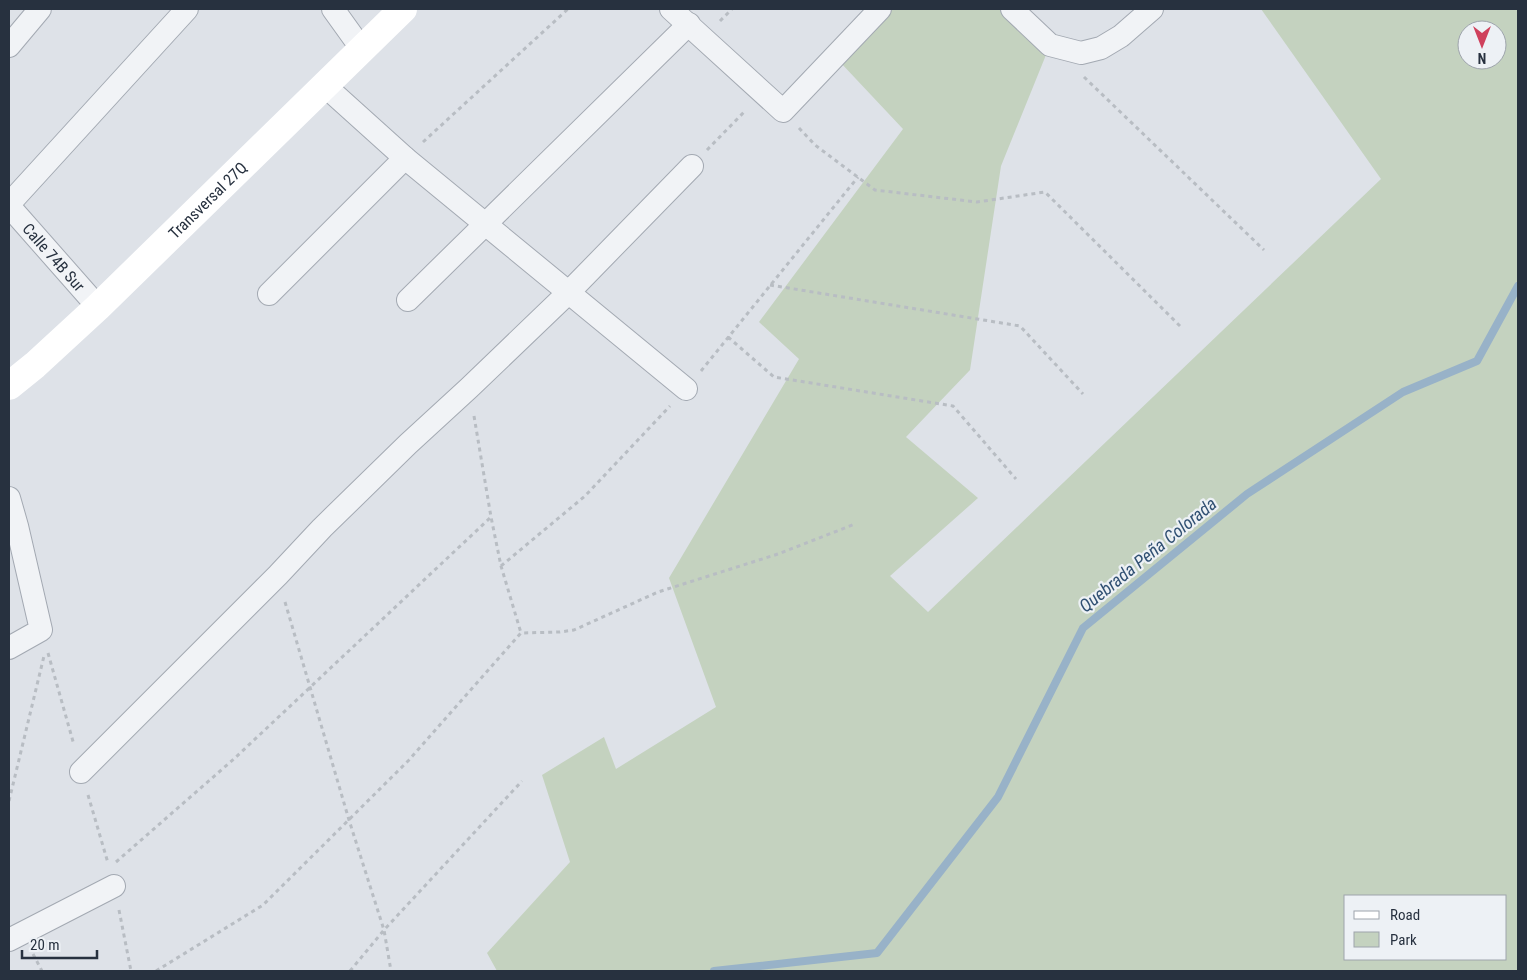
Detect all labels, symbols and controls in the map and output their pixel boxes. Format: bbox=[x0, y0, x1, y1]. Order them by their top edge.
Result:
north arrow bbox=[1457, 20, 1507, 70]
text: N bbox=[1478, 50, 1486, 66]
street label: Transversal 27Q bbox=[165, 158, 251, 243]
street label: Calle 74B Sur bbox=[19, 219, 89, 295]
water label: Quebrada Peña Colorada bbox=[1075, 493, 1221, 616]
legend bbox=[1344, 895, 1507, 960]
text: Road bbox=[1390, 906, 1420, 924]
scale bar bbox=[22, 928, 98, 960]
text: Park bbox=[1390, 931, 1417, 949]
text: 20 m bbox=[30, 936, 60, 954]

